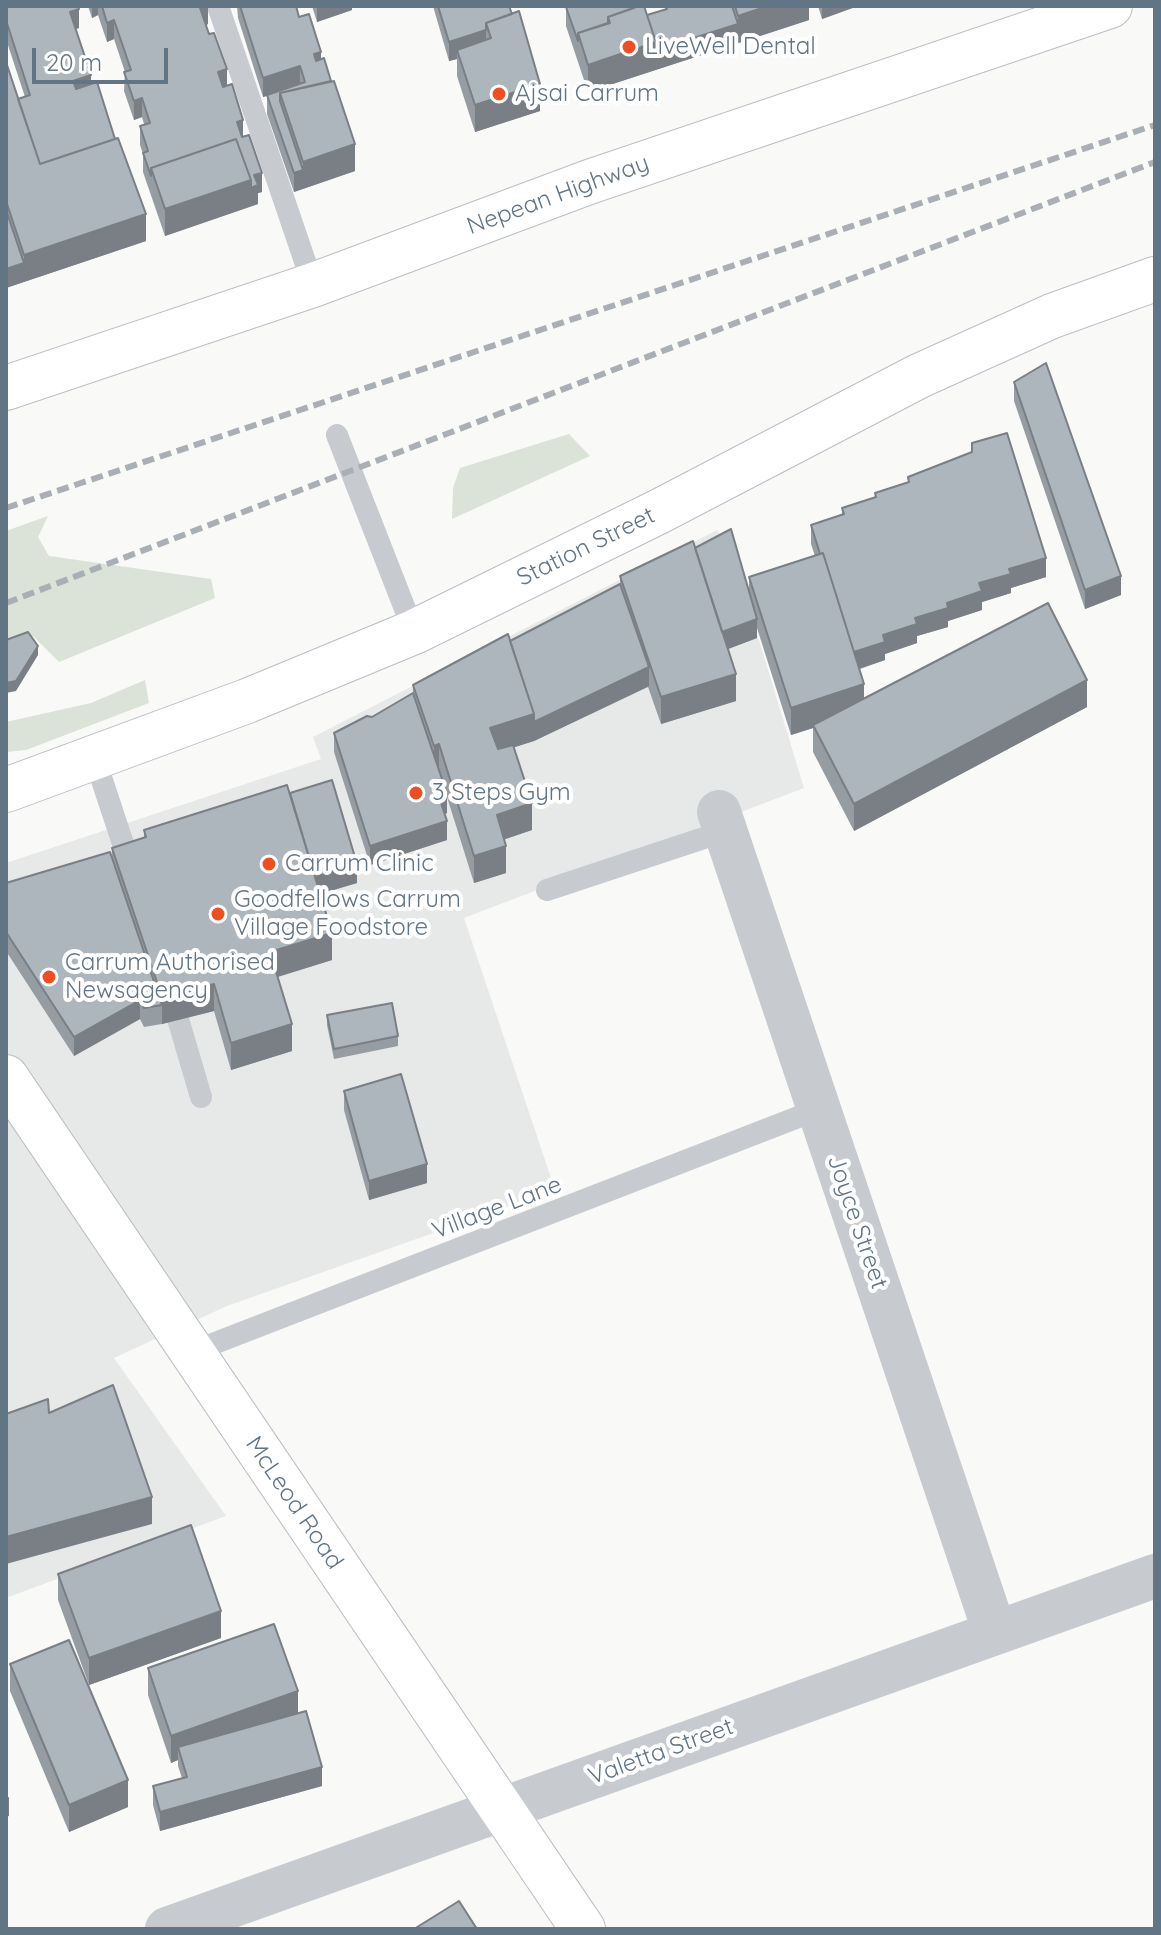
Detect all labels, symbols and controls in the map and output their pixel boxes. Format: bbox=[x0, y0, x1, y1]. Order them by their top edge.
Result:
scale bar bbox=[36, 32, 172, 82]
place label: LiveWell Dental bbox=[645, 33, 816, 61]
marker: LiveWell Dental bbox=[620, 38, 638, 56]
text: 20 m bbox=[46, 47, 102, 77]
place label: Ajsai Carrum bbox=[515, 80, 659, 108]
marker: Ajsai Carrum bbox=[490, 85, 508, 103]
street label: Nepean Highway bbox=[463, 149, 653, 241]
street label: Station Street bbox=[512, 501, 660, 593]
place label: 3 Steps Gym bbox=[432, 779, 571, 807]
marker: 3 Steps Gym bbox=[407, 784, 425, 802]
place label: Carrum Clinic bbox=[285, 850, 434, 878]
marker: Carrum Clinic bbox=[260, 855, 278, 873]
place label: Goodfellows Carrum Village Foodstore bbox=[234, 886, 461, 942]
marker: Goodfellows Carrum Village Foodstore bbox=[209, 905, 227, 923]
place label: Carrum Authorised Newsagency bbox=[65, 949, 275, 1005]
marker: Carrum Authorised Newsagency bbox=[40, 968, 58, 986]
street label: Joyce Street bbox=[821, 1151, 893, 1293]
street label: Village Lane bbox=[428, 1170, 566, 1246]
street label: McLeod Road bbox=[239, 1431, 349, 1575]
street label: Valetta Street bbox=[585, 1712, 737, 1792]

